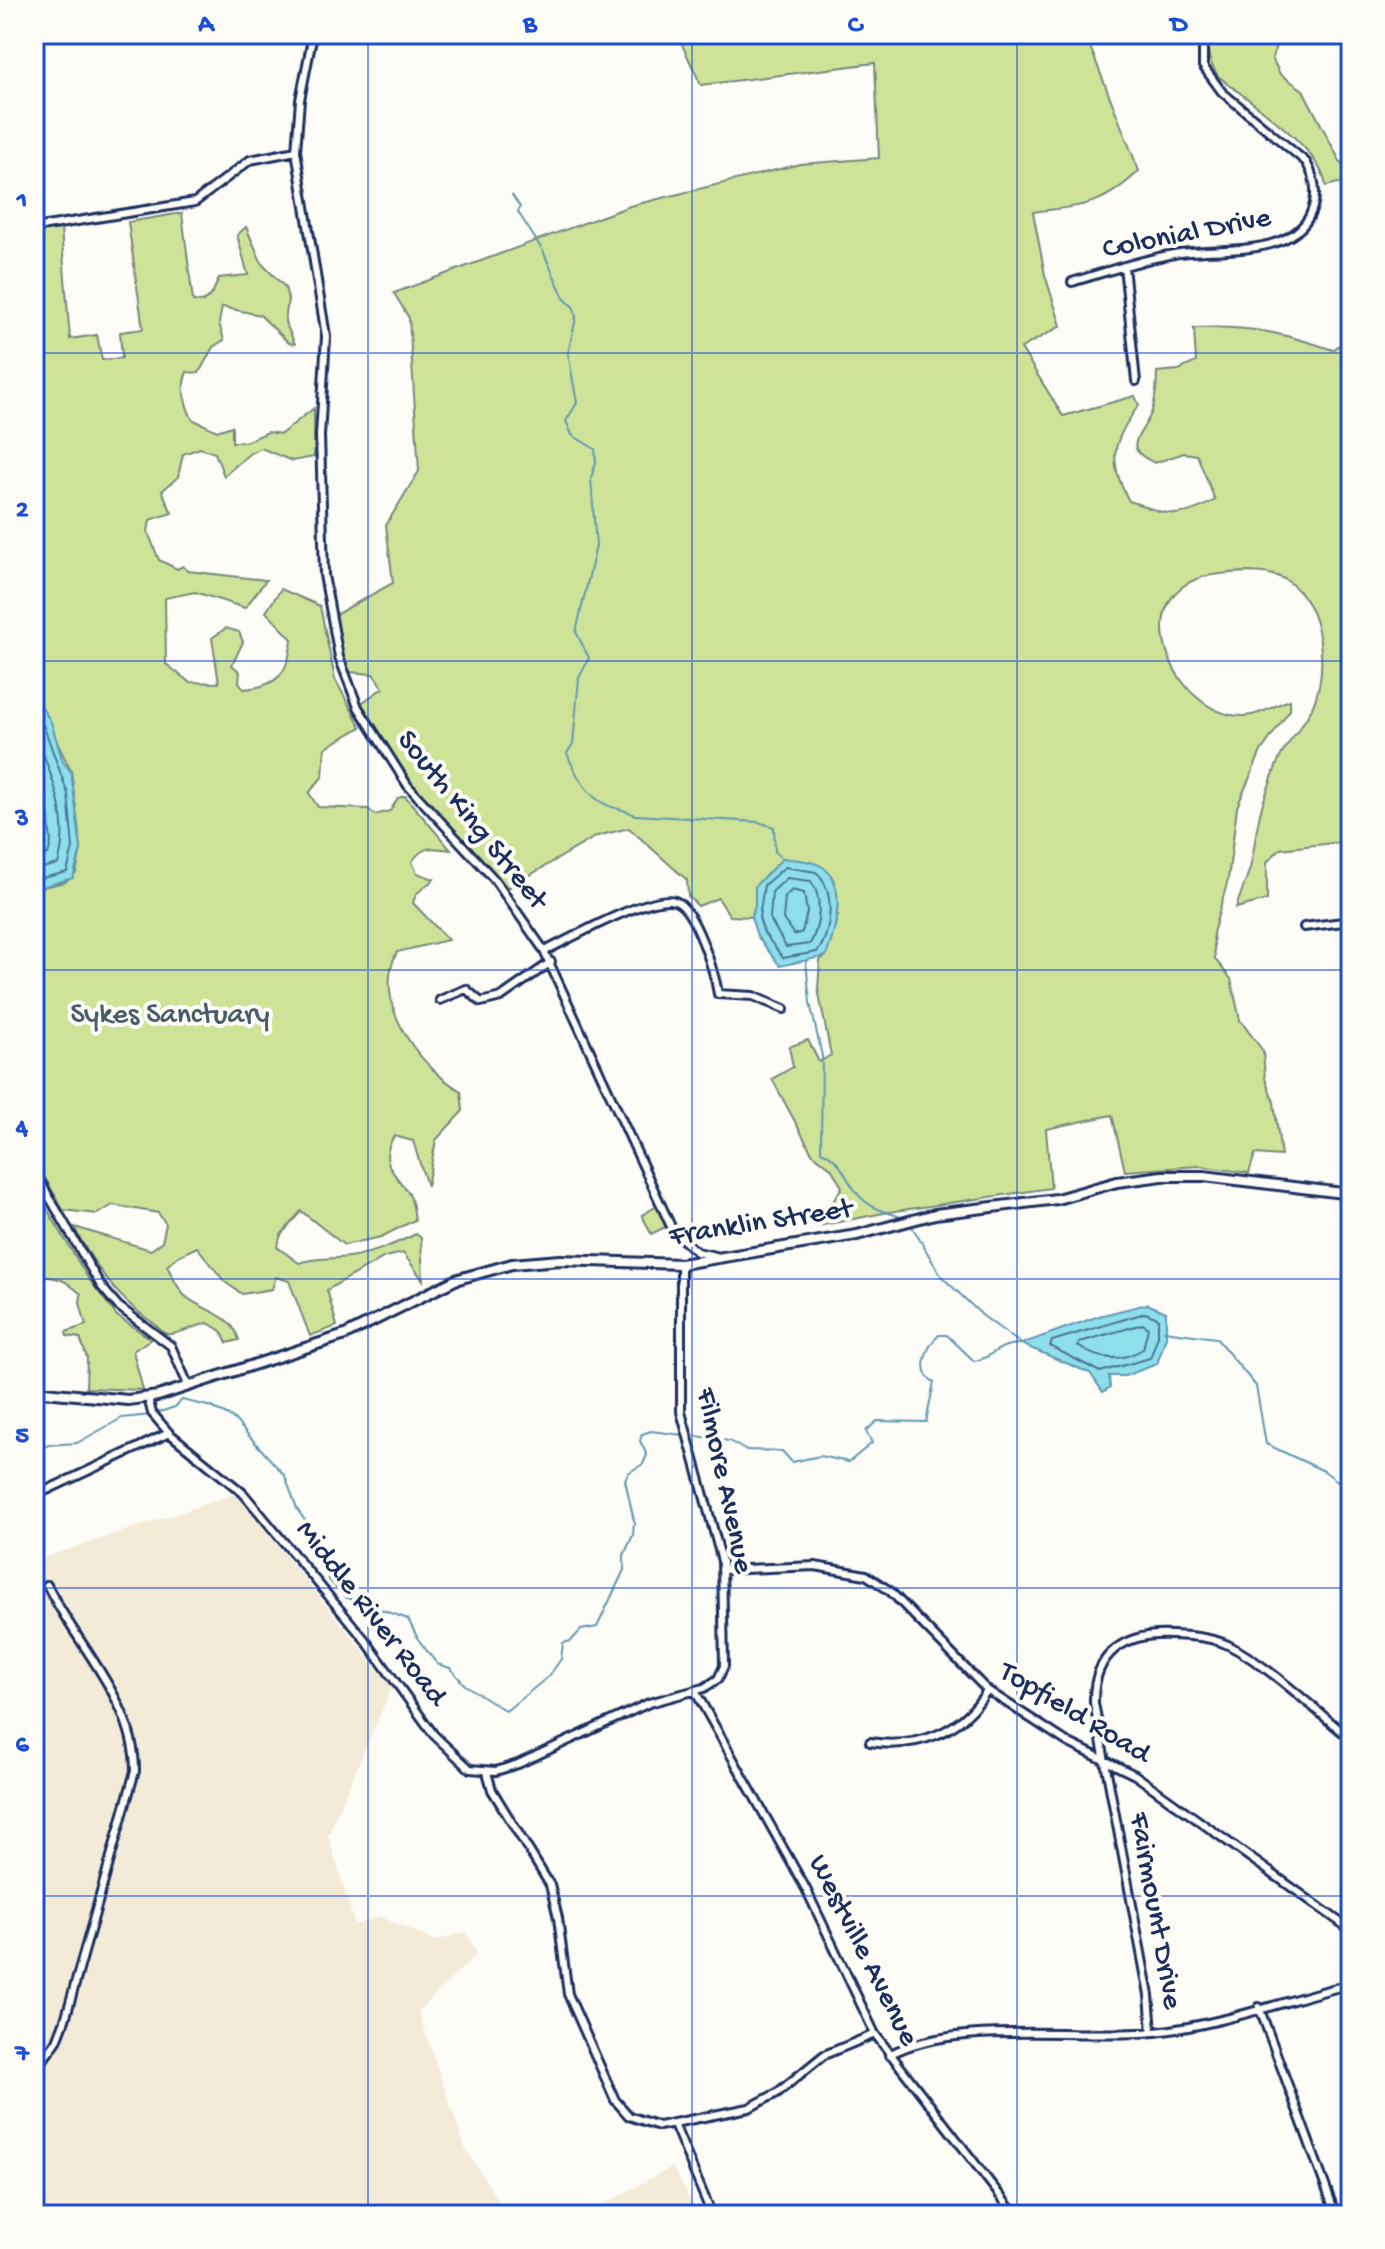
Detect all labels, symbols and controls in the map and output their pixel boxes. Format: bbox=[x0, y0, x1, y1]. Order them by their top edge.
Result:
text: A bbox=[197, 11, 215, 42]
text: B bbox=[522, 11, 538, 42]
text: C bbox=[848, 11, 865, 42]
text: D bbox=[1169, 11, 1189, 42]
text: 1 bbox=[16, 187, 27, 218]
street label: Colonial Drive bbox=[1100, 201, 1275, 268]
text: 2 bbox=[16, 496, 29, 527]
street label: South King Street bbox=[388, 724, 556, 920]
text: 3 bbox=[14, 805, 29, 836]
park label: Sykes Sanctuary bbox=[70, 999, 270, 1034]
text: 4 bbox=[15, 1114, 29, 1145]
street label: Franklin Street bbox=[666, 1192, 858, 1256]
street label: Filmore Avenue bbox=[686, 1384, 760, 1577]
text: 5 bbox=[15, 1422, 29, 1453]
street label: Middle River Road bbox=[287, 1514, 455, 1716]
street label: Topfield Road bbox=[990, 1654, 1158, 1774]
text: 6 bbox=[15, 1731, 29, 1762]
street label: Fairmount Drive bbox=[1119, 1809, 1189, 2013]
street label: Westville Avenue bbox=[799, 1849, 926, 2053]
text: 7 bbox=[13, 2040, 30, 2071]

